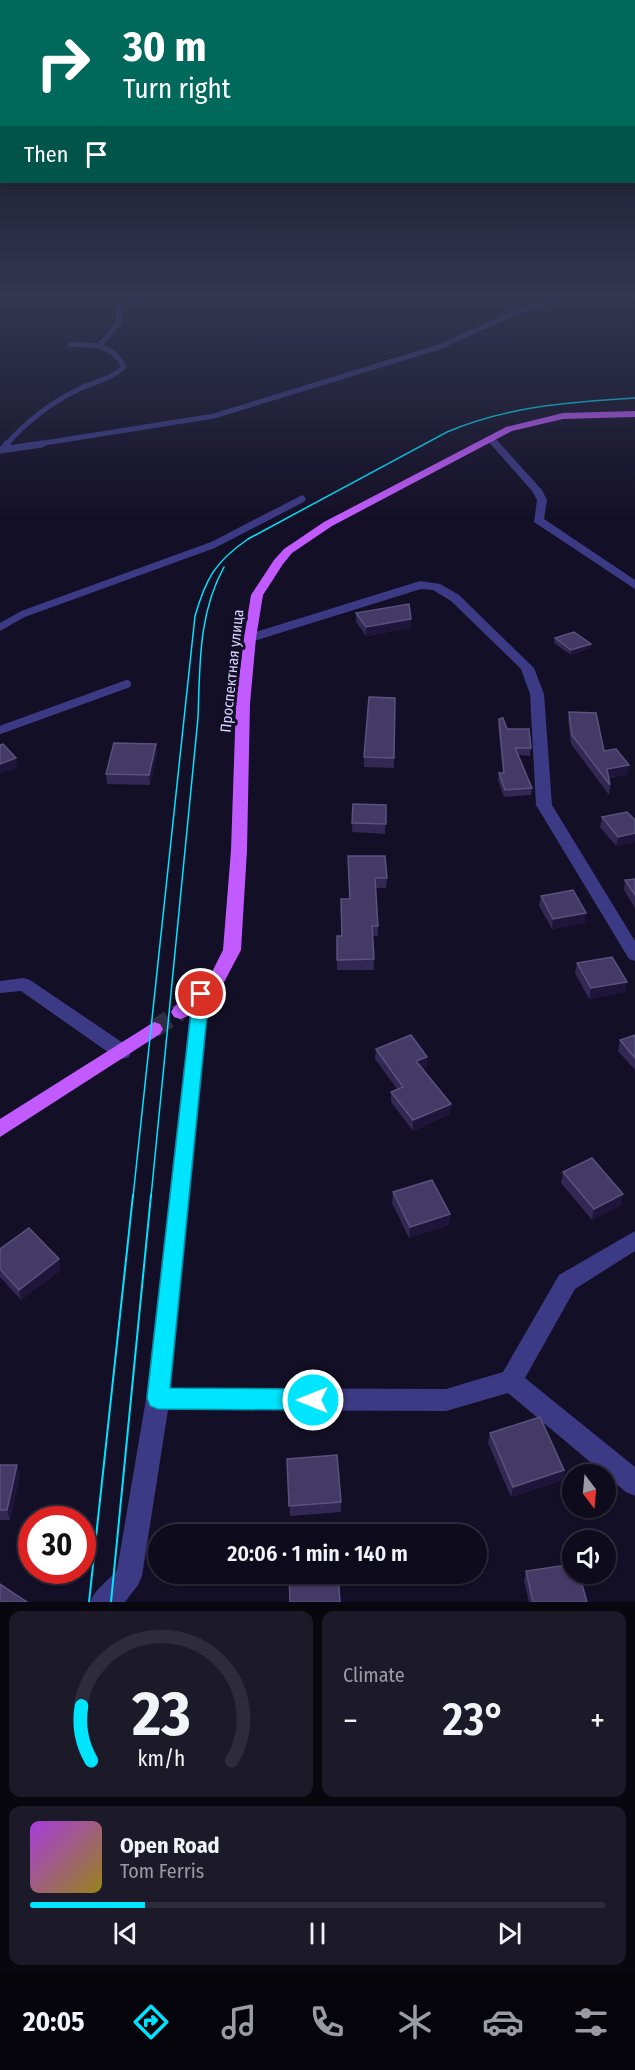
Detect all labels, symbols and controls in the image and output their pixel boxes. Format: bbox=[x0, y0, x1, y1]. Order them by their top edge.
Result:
text: 30 m bbox=[123, 22, 207, 72]
icon: right bbox=[24, 24, 102, 102]
text: Turn right bbox=[123, 73, 231, 105]
icon: arrive bbox=[80, 138, 113, 171]
text: Then bbox=[24, 141, 68, 168]
street label: Проспектная улица bbox=[217, 609, 247, 733]
pin bbox=[175, 968, 226, 1019]
icon: arrive bbox=[184, 977, 217, 1010]
position arrow bbox=[281, 1368, 345, 1432]
north arrow bbox=[562, 1464, 616, 1518]
map controls bbox=[562, 1464, 616, 1584]
speed limit sign: 30 bbox=[18, 1506, 96, 1584]
button: sound bbox=[562, 1530, 616, 1584]
text: 20:06 · 1 min · 140 m bbox=[227, 1540, 408, 1567]
text: Climate bbox=[343, 1663, 405, 1687]
text: 23 bbox=[131, 1677, 190, 1752]
text: 23° bbox=[443, 1693, 505, 1747]
text: − bbox=[343, 1701, 358, 1741]
text: + bbox=[590, 1701, 605, 1741]
text: km/h bbox=[137, 1746, 185, 1772]
text: Open Road bbox=[120, 1832, 220, 1859]
text: Tom Ferris bbox=[120, 1859, 204, 1883]
icon: previous bbox=[109, 1917, 142, 1950]
icon: pause bbox=[301, 1917, 334, 1950]
icon: next bbox=[493, 1917, 526, 1950]
icon: directions bbox=[130, 2001, 172, 2043]
icon: music bbox=[218, 2001, 260, 2043]
icon: phone bbox=[306, 2001, 348, 2043]
icon: climate bbox=[394, 2001, 436, 2043]
icon: car bbox=[482, 2001, 524, 2043]
icon: filters bbox=[570, 2001, 612, 2043]
text: 20:05 bbox=[23, 2006, 84, 2038]

